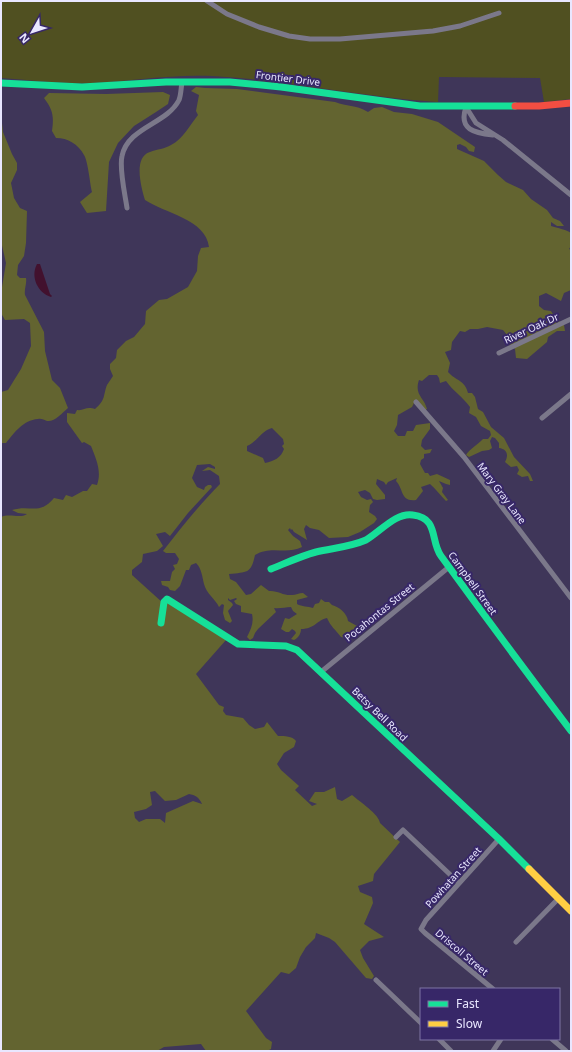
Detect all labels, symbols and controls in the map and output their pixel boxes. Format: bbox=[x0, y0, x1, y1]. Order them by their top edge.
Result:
north arrow bbox=[12, 12, 52, 52]
text: N bbox=[15, 30, 32, 47]
street label: Frontier Drive bbox=[255, 67, 321, 89]
street label: River Oak Dr bbox=[501, 309, 561, 347]
street label: Mary Gray Lane bbox=[474, 459, 530, 527]
street label: Campbell Street bbox=[445, 549, 501, 618]
street label: Pocahontas Street bbox=[341, 579, 417, 644]
street label: Betsy Bell Road bbox=[349, 684, 411, 744]
street label: Powhatan Street bbox=[422, 843, 484, 910]
street label: Driscoll Street bbox=[432, 926, 492, 979]
legend bbox=[420, 988, 560, 1040]
text: Fast bbox=[456, 995, 480, 1012]
text: Slow bbox=[456, 1015, 483, 1032]

